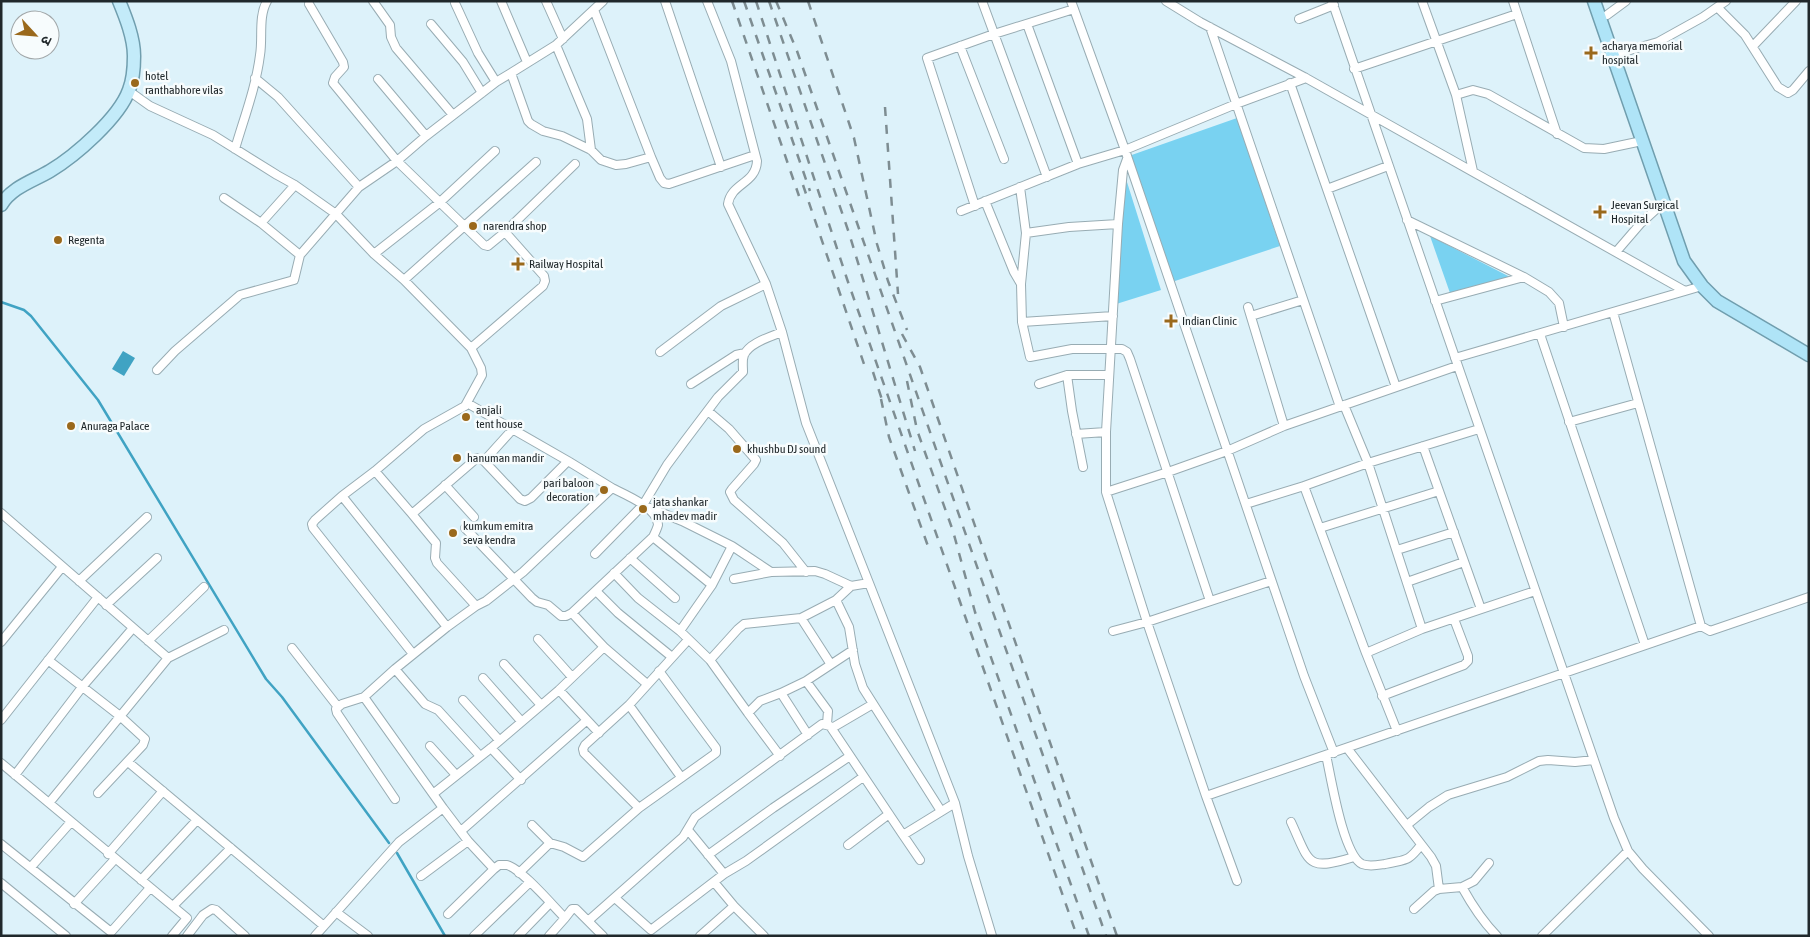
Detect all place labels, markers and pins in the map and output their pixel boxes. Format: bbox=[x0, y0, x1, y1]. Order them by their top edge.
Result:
place label: acharya memorial hospital bbox=[1602, 39, 1683, 67]
marker: acharya memorial hospital bbox=[1584, 46, 1598, 60]
place label: hotel ranthabhore vilas bbox=[145, 69, 223, 97]
marker: hotel ranthabhore vilas bbox=[129, 77, 141, 89]
place label: Jeevan Surgical Hospital bbox=[1611, 198, 1679, 226]
marker: Jeevan Surgical Hospital bbox=[1593, 205, 1607, 219]
place label: narendra shop bbox=[483, 219, 547, 233]
marker: narendra shop bbox=[467, 220, 479, 232]
place label: Regenta bbox=[68, 233, 105, 247]
marker: Regenta bbox=[52, 234, 64, 246]
marker: Railway Hospital bbox=[511, 257, 525, 271]
place label: Railway Hospital bbox=[529, 257, 604, 271]
marker: Indian Clinic bbox=[1164, 314, 1178, 328]
place label: Indian Clinic bbox=[1182, 314, 1237, 328]
place label: anjali tent house bbox=[476, 403, 523, 431]
marker: anjali tent house bbox=[460, 411, 472, 423]
place label: Anuraga Palace bbox=[81, 419, 149, 433]
marker: Anuraga Palace bbox=[65, 420, 77, 432]
place label: khushbu DJ sound bbox=[747, 442, 826, 456]
marker: khushbu DJ sound bbox=[731, 443, 743, 455]
place label: hanuman mandir bbox=[467, 451, 544, 465]
marker: hanuman mandir bbox=[451, 452, 463, 464]
place label: pari baloon decoration bbox=[543, 476, 594, 504]
marker: pari baloon decoration bbox=[598, 484, 610, 496]
place label: jata shankar mhadev madir bbox=[652, 495, 717, 523]
marker: jata shankar mhadev madir bbox=[637, 503, 649, 515]
place label: kumkum emitra seva kendra bbox=[463, 519, 533, 547]
marker: kumkum emitra seva kendra bbox=[447, 527, 459, 539]

